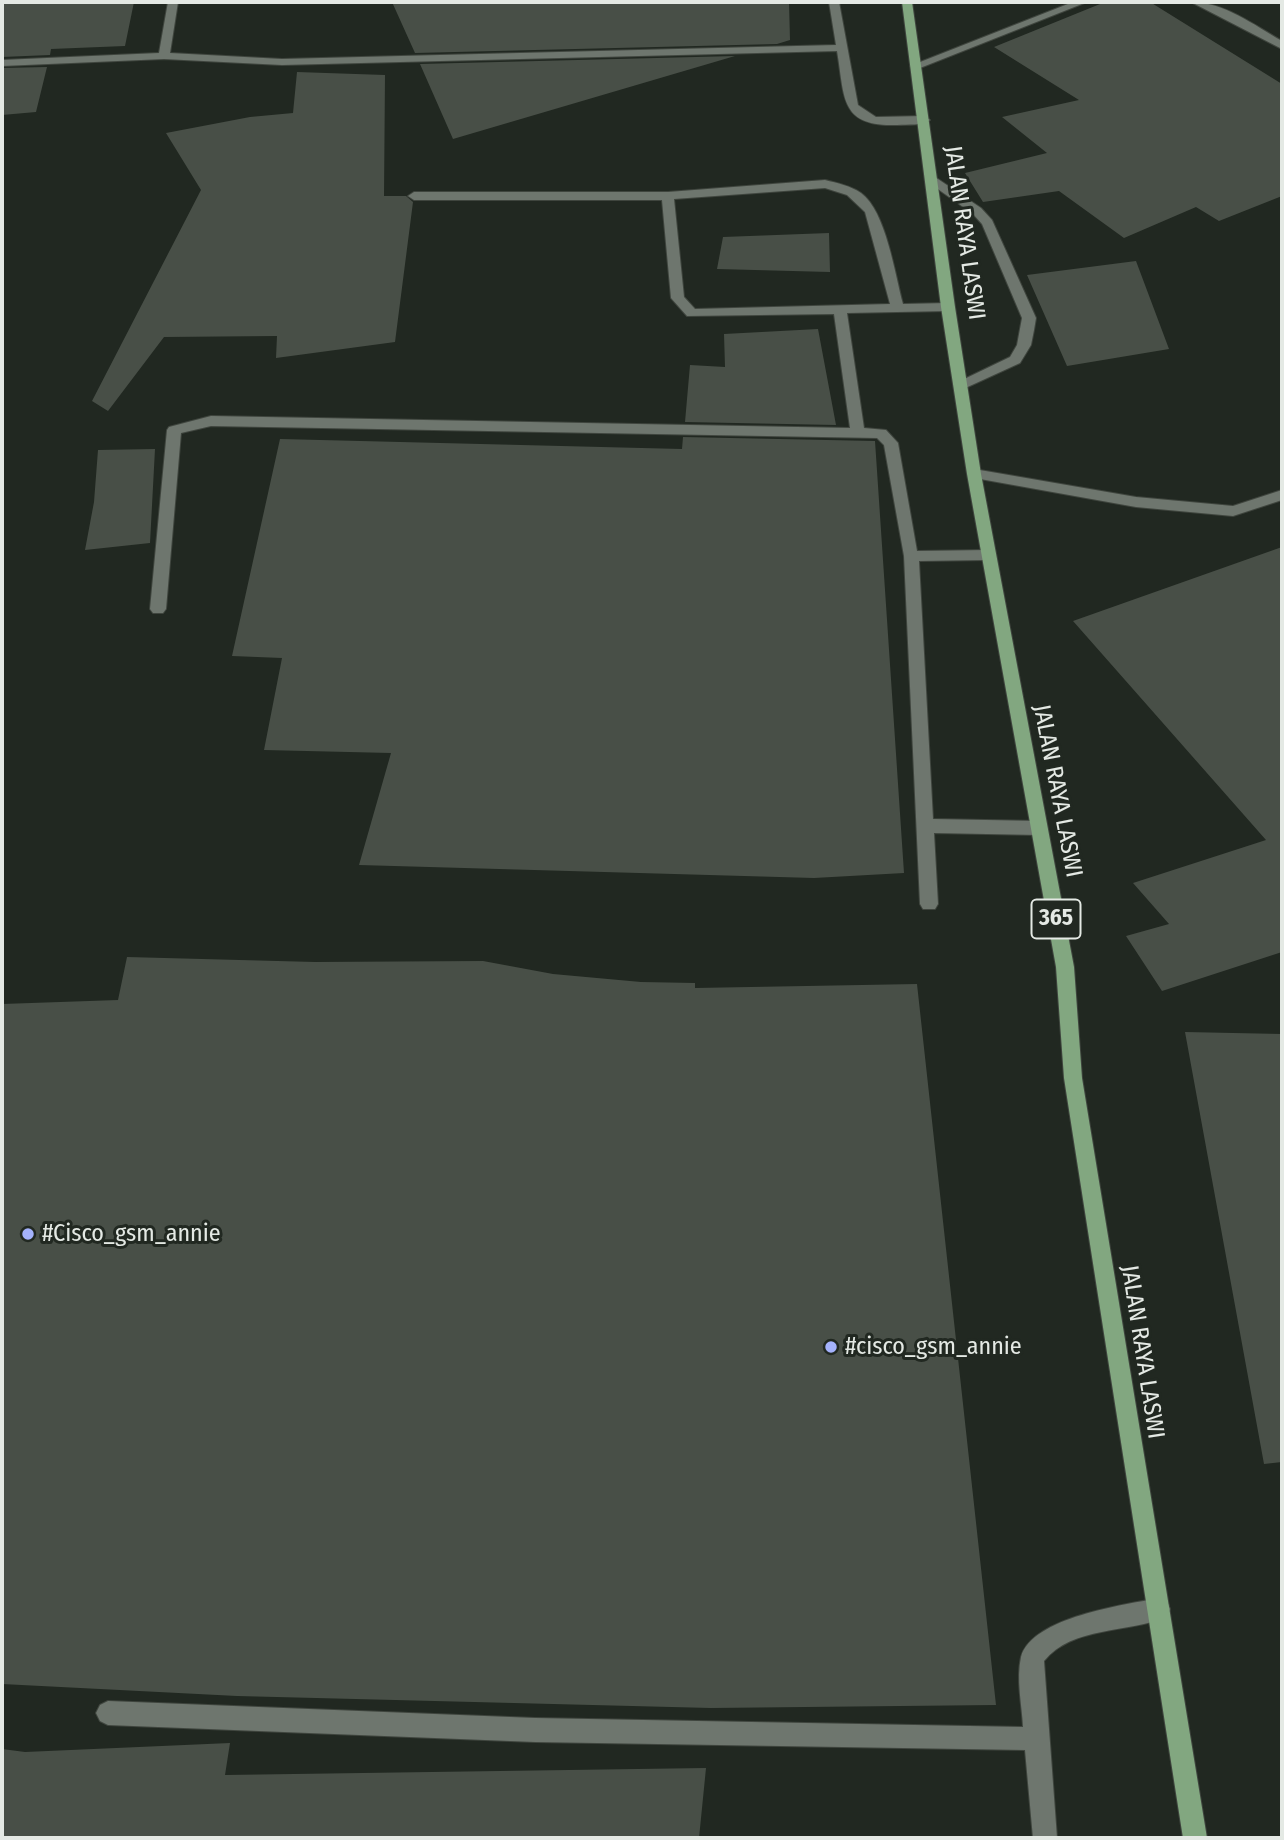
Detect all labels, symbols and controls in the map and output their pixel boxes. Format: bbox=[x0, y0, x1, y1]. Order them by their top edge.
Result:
street label: JALAN RAYA LASWI bbox=[938, 144, 990, 322]
street label: JALAN RAYA LASWI bbox=[1026, 702, 1088, 880]
road number: 365 bbox=[1032, 900, 1080, 938]
place label: #Cisco_gsm_annie bbox=[42, 1220, 221, 1248]
marker: #Cisco_gsm_annie bbox=[20, 1226, 36, 1242]
street label: JALAN RAYA LASWI bbox=[1114, 1263, 1170, 1441]
place label: #cisco_gsm_annie bbox=[845, 1333, 1022, 1361]
marker: #cisco_gsm_annie bbox=[823, 1339, 839, 1355]

